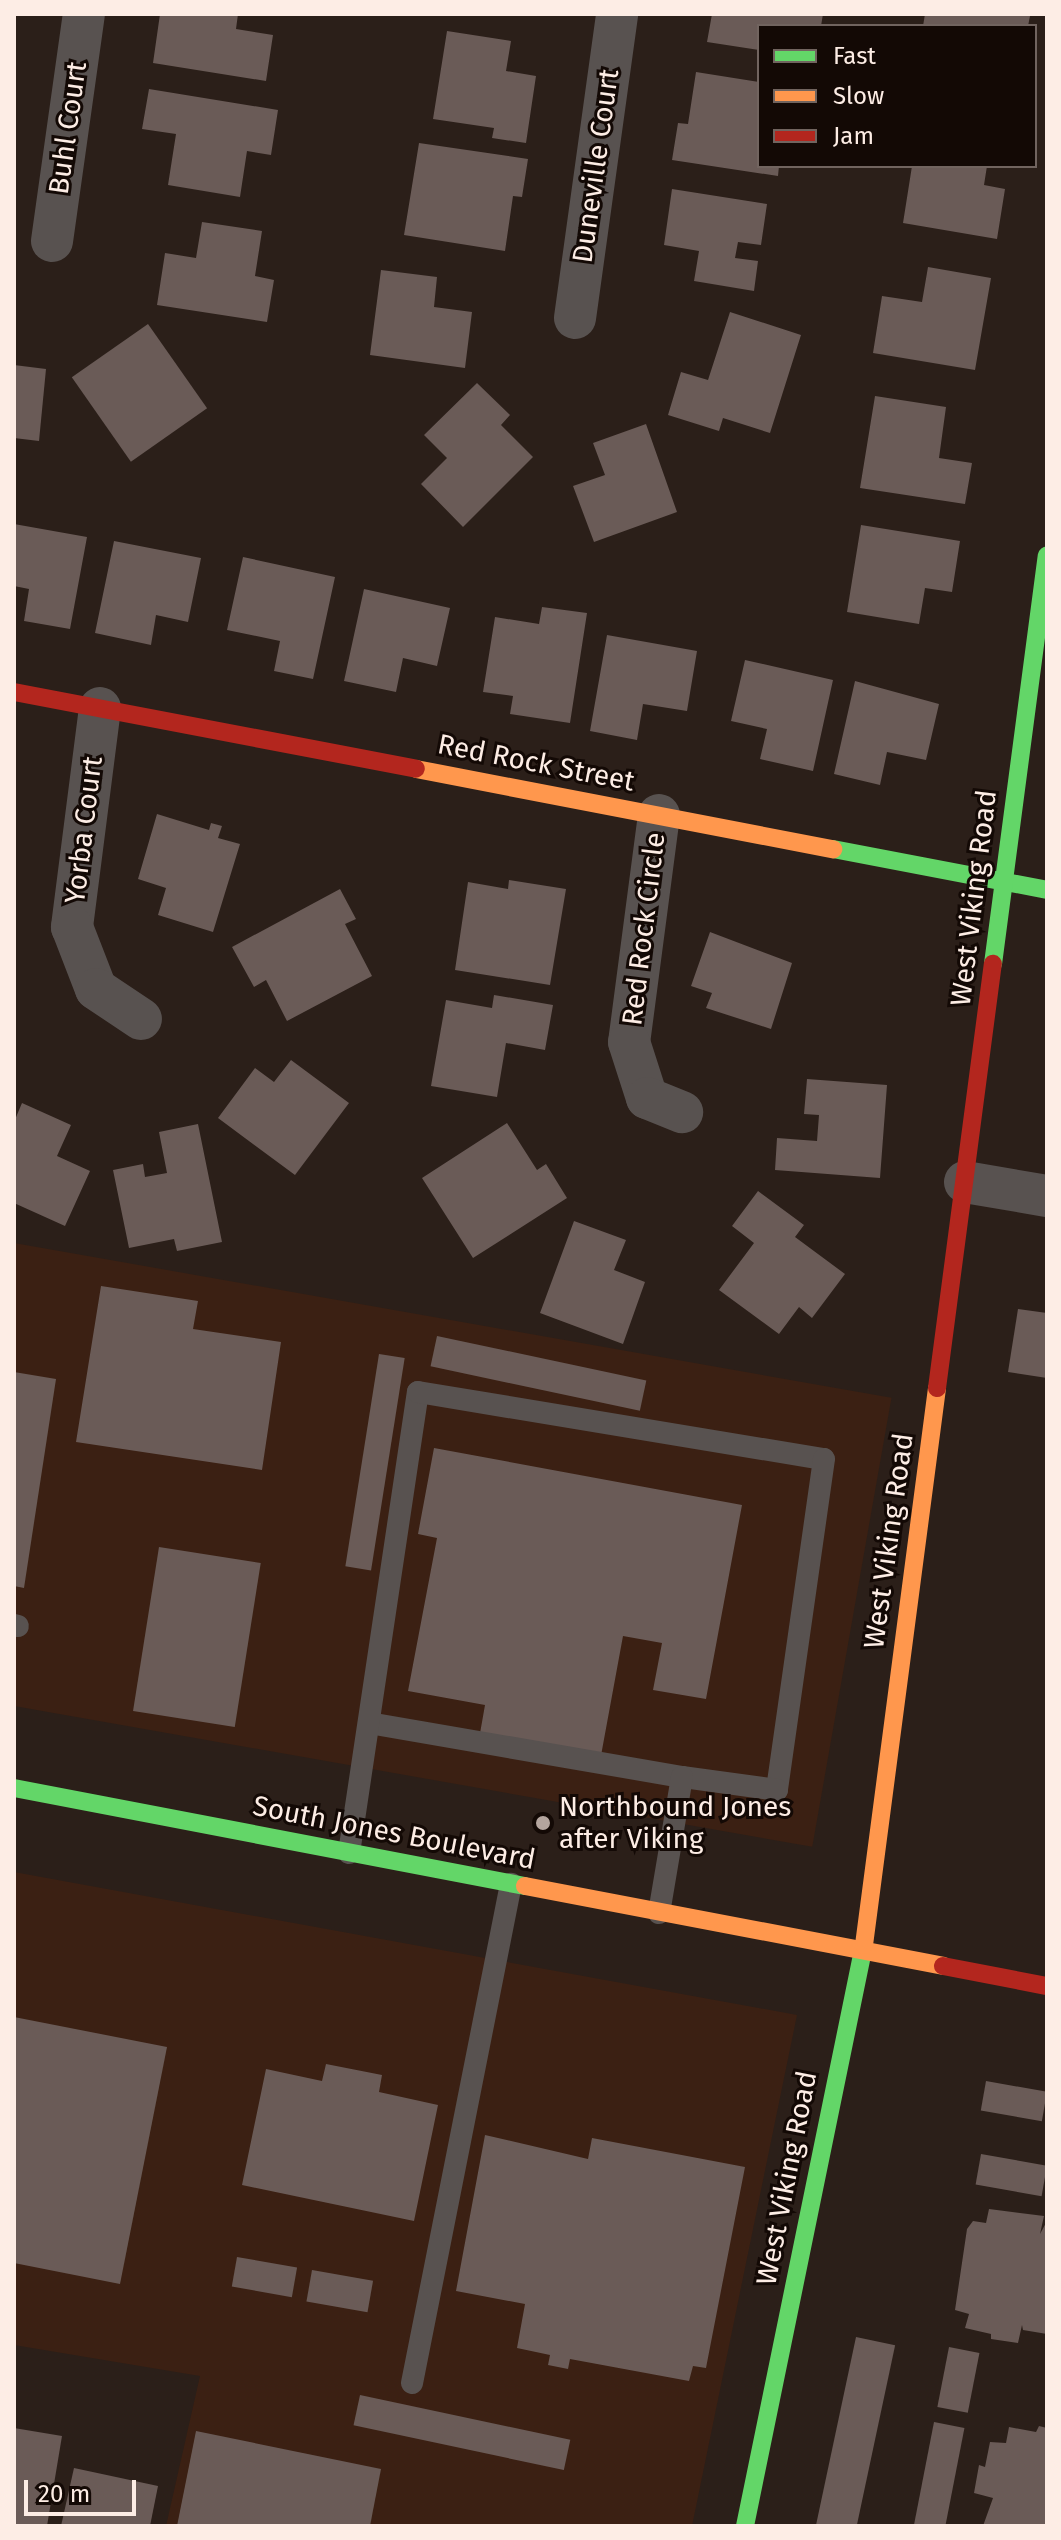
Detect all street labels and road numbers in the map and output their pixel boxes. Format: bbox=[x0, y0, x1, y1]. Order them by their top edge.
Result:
street label: Buhl Court bbox=[42, 59, 94, 197]
street label: Duneville Court bbox=[566, 67, 626, 265]
street label: Red Rock Street bbox=[435, 727, 637, 799]
street label: Yorba Court bbox=[58, 754, 110, 906]
street label: West Viking Road bbox=[944, 788, 1004, 1008]
street label: Red Rock Circle bbox=[615, 831, 673, 1027]
street label: West Viking Road bbox=[857, 1431, 921, 1651]
street label: South Jones Boulevard bbox=[250, 1789, 538, 1877]
street label: West Viking Road bbox=[750, 2068, 824, 2288]

